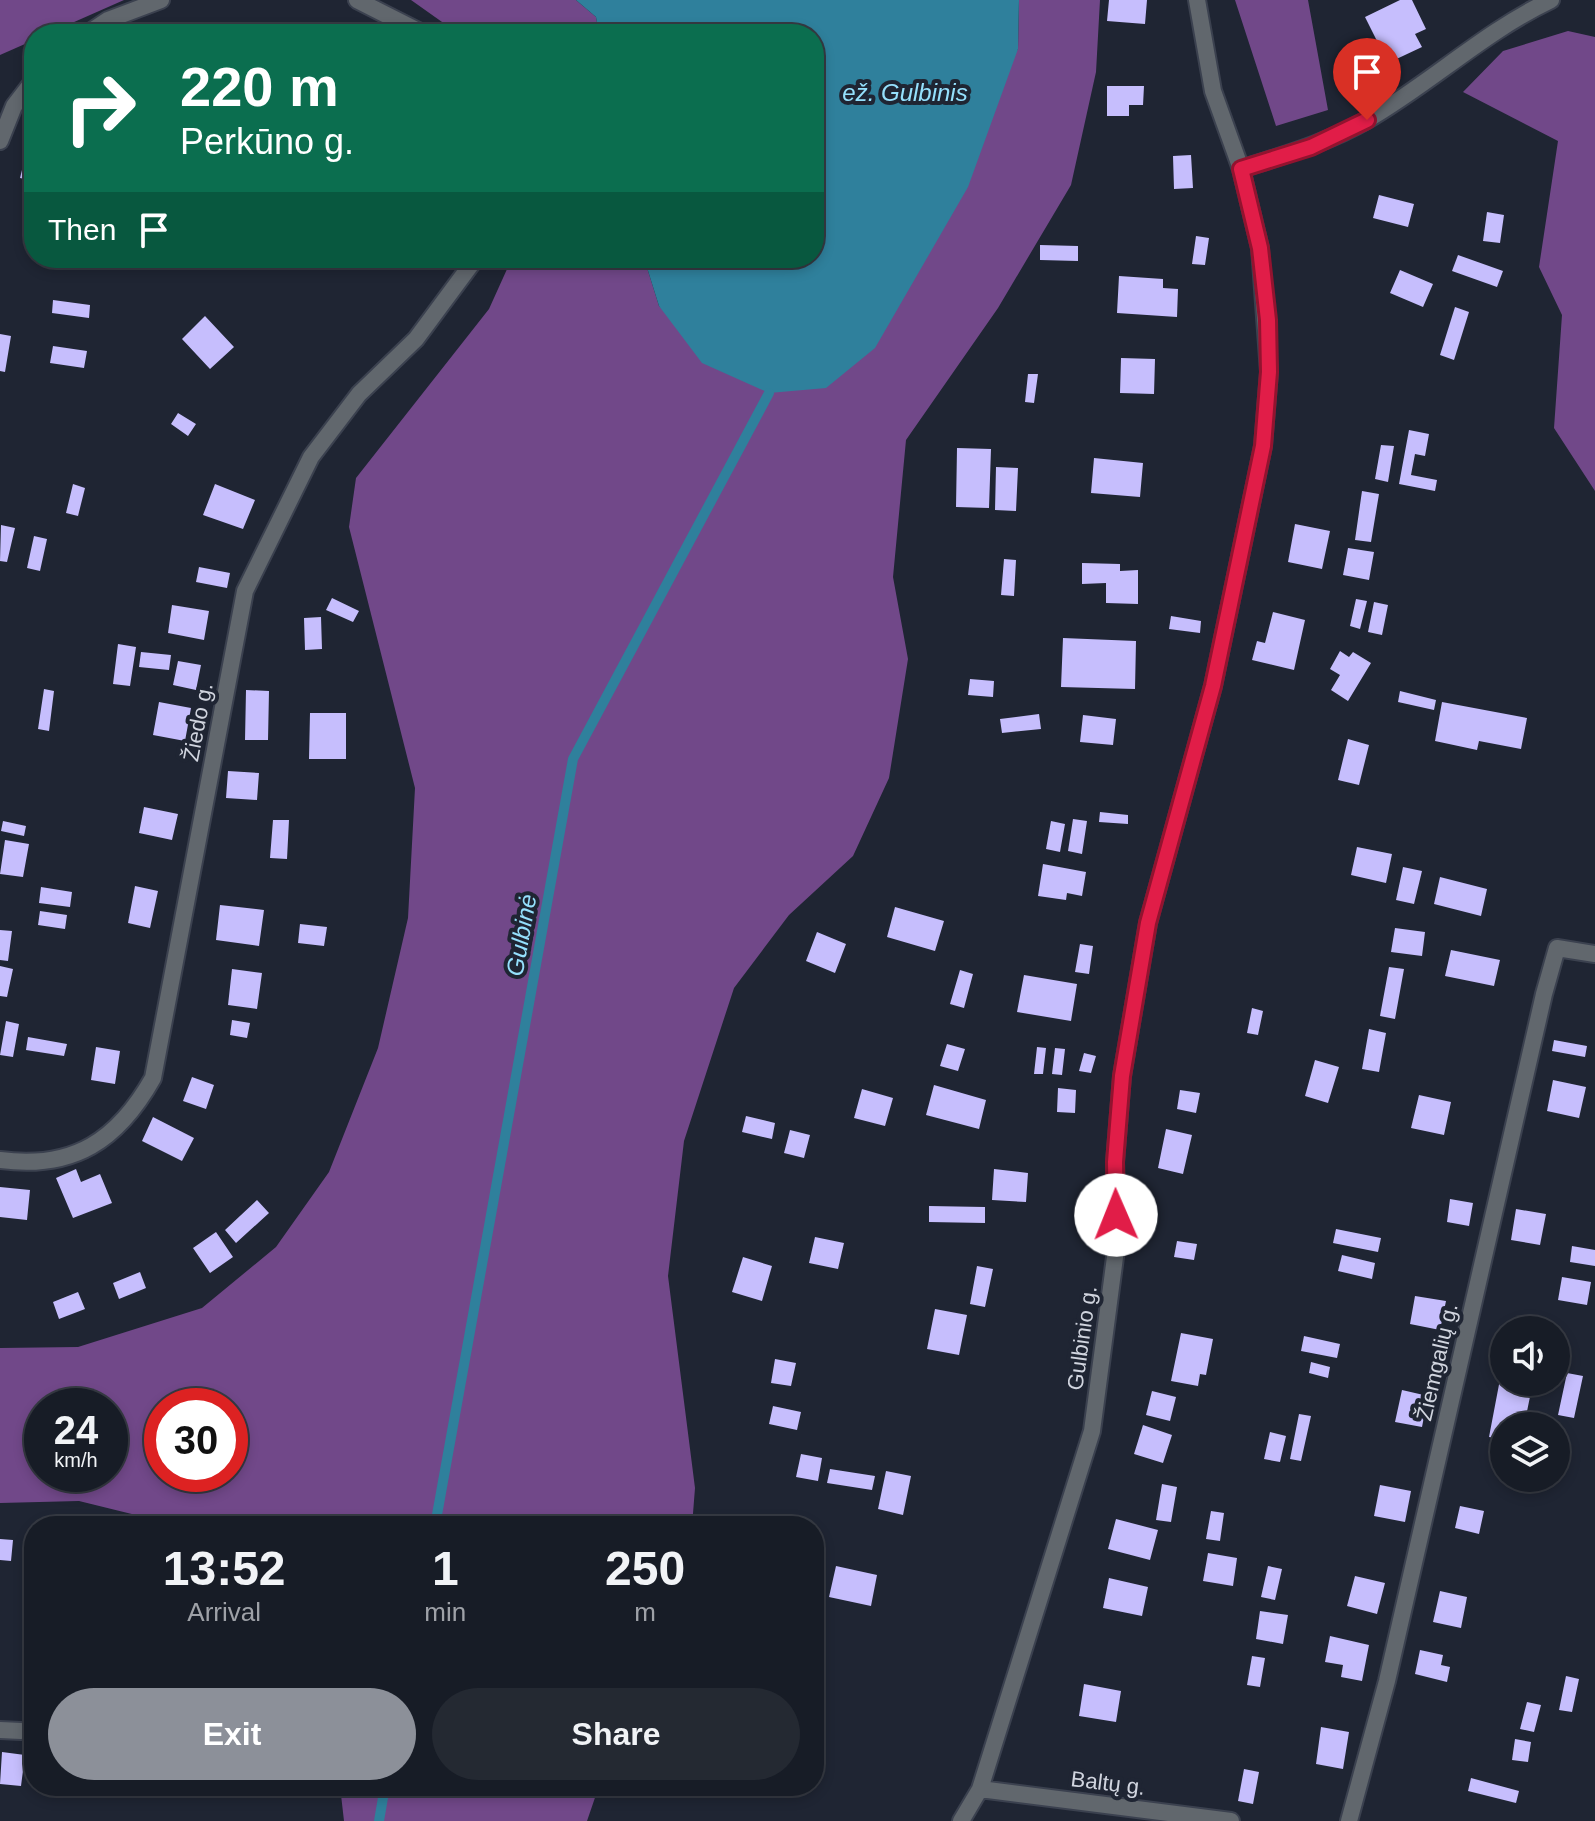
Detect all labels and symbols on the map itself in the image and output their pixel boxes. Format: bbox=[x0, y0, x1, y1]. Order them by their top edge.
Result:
pin bbox=[1333, 38, 1401, 120]
water label: ež. Gulbinis bbox=[842, 79, 968, 106]
street label: Žiedo g. bbox=[178, 681, 218, 763]
water label: Gulbinė bbox=[501, 892, 541, 978]
position arrow bbox=[1074, 1173, 1158, 1257]
street label: Gulbinio g. bbox=[1062, 1284, 1102, 1392]
street label: Žiemgalių g. bbox=[1411, 1301, 1463, 1423]
speed limit sign: 30 bbox=[144, 1388, 248, 1492]
street label: Baltų g. bbox=[1069, 1766, 1147, 1800]

